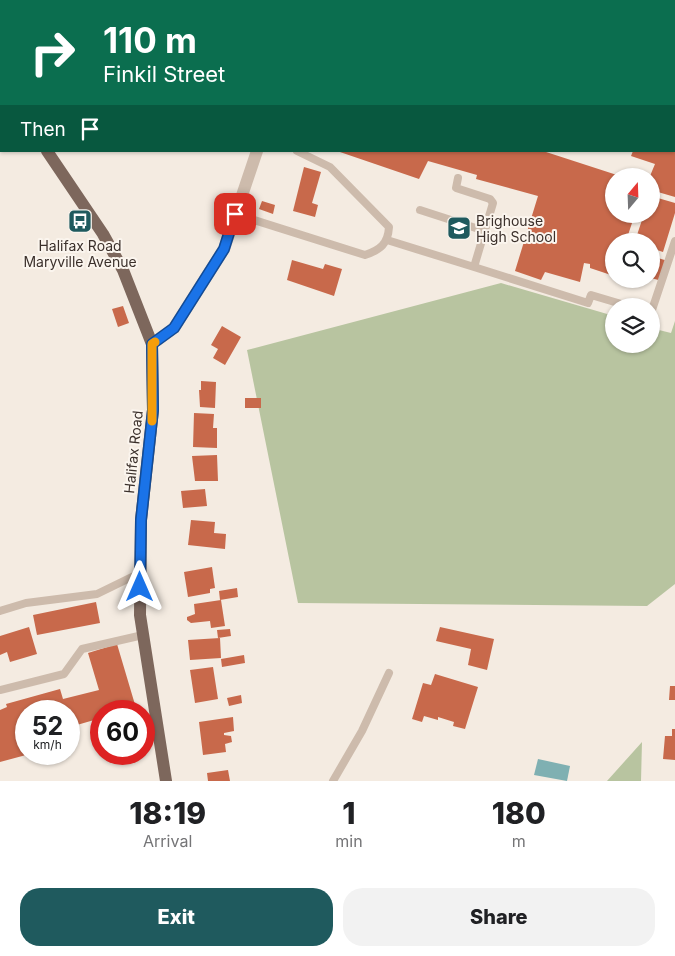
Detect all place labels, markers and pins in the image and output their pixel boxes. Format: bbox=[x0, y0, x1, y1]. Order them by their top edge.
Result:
pin bbox=[214, 193, 256, 235]
bus stop icon: Halifax Road Maryville Avenue bbox=[67, 208, 93, 234]
place label: Brighouse High School bbox=[476, 212, 556, 245]
school or university icon: Brighouse High School bbox=[446, 215, 472, 241]
place label: Halifax Road Maryville Avenue bbox=[23, 237, 137, 270]

